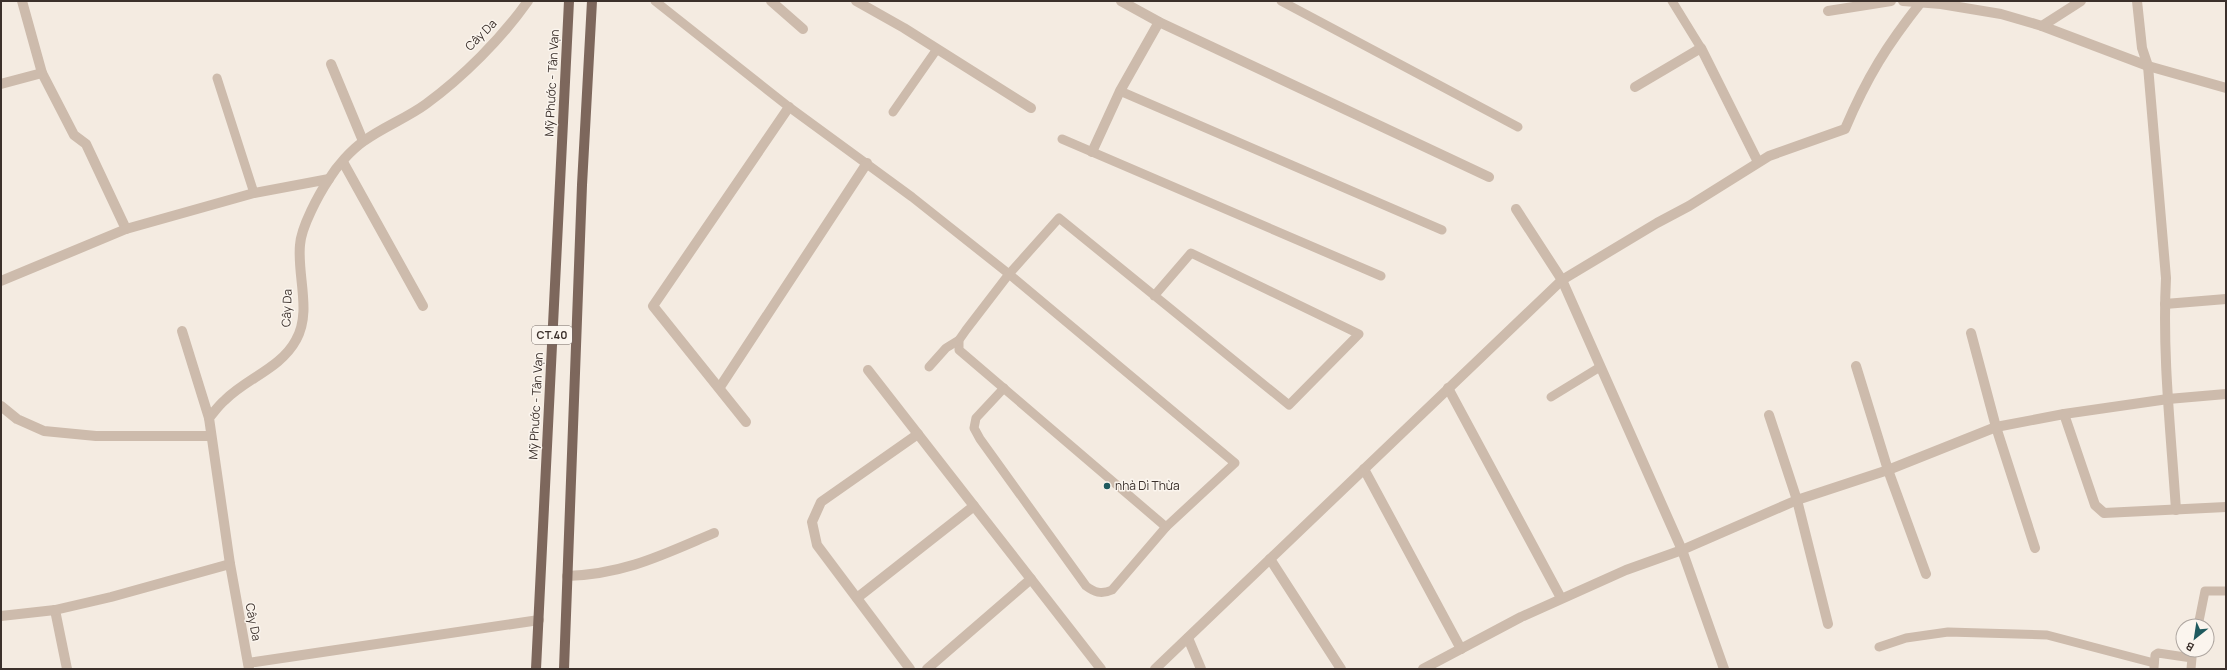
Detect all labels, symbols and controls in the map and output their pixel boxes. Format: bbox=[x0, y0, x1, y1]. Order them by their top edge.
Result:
street label: Cây Da bbox=[461, 15, 500, 54]
street label: Mỹ Phước - Tân Vạn bbox=[540, 29, 563, 137]
street label: Cây Da bbox=[277, 289, 296, 327]
road number: CT.40 bbox=[532, 326, 572, 344]
street label: Mỹ Phước - Tân Vạn bbox=[524, 352, 547, 460]
place label: nhà Dì Thừa bbox=[1115, 477, 1180, 494]
marker: nhà Dì Thừa bbox=[1102, 481, 1112, 491]
street label: Cây Da bbox=[241, 601, 265, 642]
north arrow bbox=[2175, 618, 2215, 658]
text: B bbox=[2183, 639, 2197, 655]

